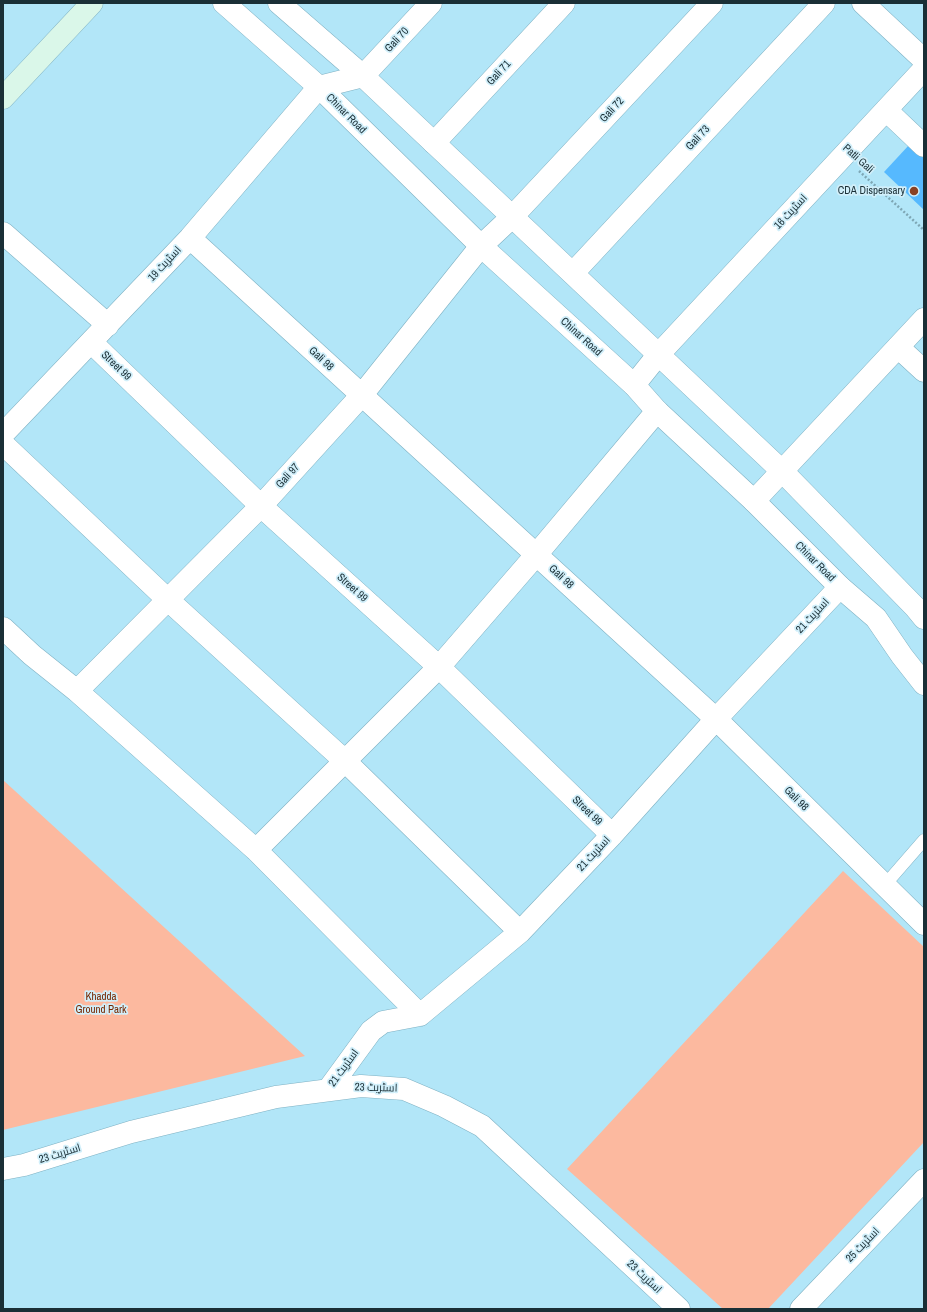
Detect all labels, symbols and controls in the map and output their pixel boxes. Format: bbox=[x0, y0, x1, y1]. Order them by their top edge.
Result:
street label: Gali 70 bbox=[382, 25, 412, 55]
street label: Gali 71 bbox=[484, 58, 514, 88]
street label: Chinar Road bbox=[323, 91, 369, 137]
street label: Gali 72 bbox=[597, 95, 627, 125]
street label: Gali 73 bbox=[683, 123, 713, 153]
street label: Patli Gali bbox=[840, 142, 876, 176]
place label: CDA Dispensary bbox=[838, 184, 905, 198]
marker: CDA Dispensary bbox=[908, 185, 920, 197]
street label: اسٹریٹ 16 bbox=[771, 192, 811, 232]
street label: اسٹریٹ 19 bbox=[145, 244, 185, 284]
street label: Chinar Road bbox=[558, 315, 604, 359]
street label: Gali 98 bbox=[306, 344, 336, 374]
street label: Street 99 bbox=[98, 349, 134, 383]
street label: Gali 97 bbox=[273, 461, 303, 491]
street label: Chinar Road bbox=[792, 539, 838, 585]
street label: Gali 98 bbox=[546, 562, 576, 592]
street label: Street 99 bbox=[334, 571, 370, 605]
street label: اسٹریٹ 21 bbox=[793, 596, 833, 636]
street label: Gali 98 bbox=[781, 784, 811, 814]
street label: Street 99 bbox=[569, 794, 605, 828]
street label: اسٹریٹ 21 bbox=[574, 834, 614, 874]
park label: Khadda Ground Park bbox=[75, 990, 127, 1016]
street label: اسٹریٹ 21 bbox=[326, 1047, 362, 1089]
street label: اسٹریٹ 23 bbox=[354, 1081, 398, 1095]
street label: اسٹریٹ 23 bbox=[37, 1141, 83, 1167]
street label: اسٹریٹ 25 bbox=[843, 1225, 883, 1265]
street label: اسٹریٹ 23 bbox=[624, 1257, 664, 1297]

